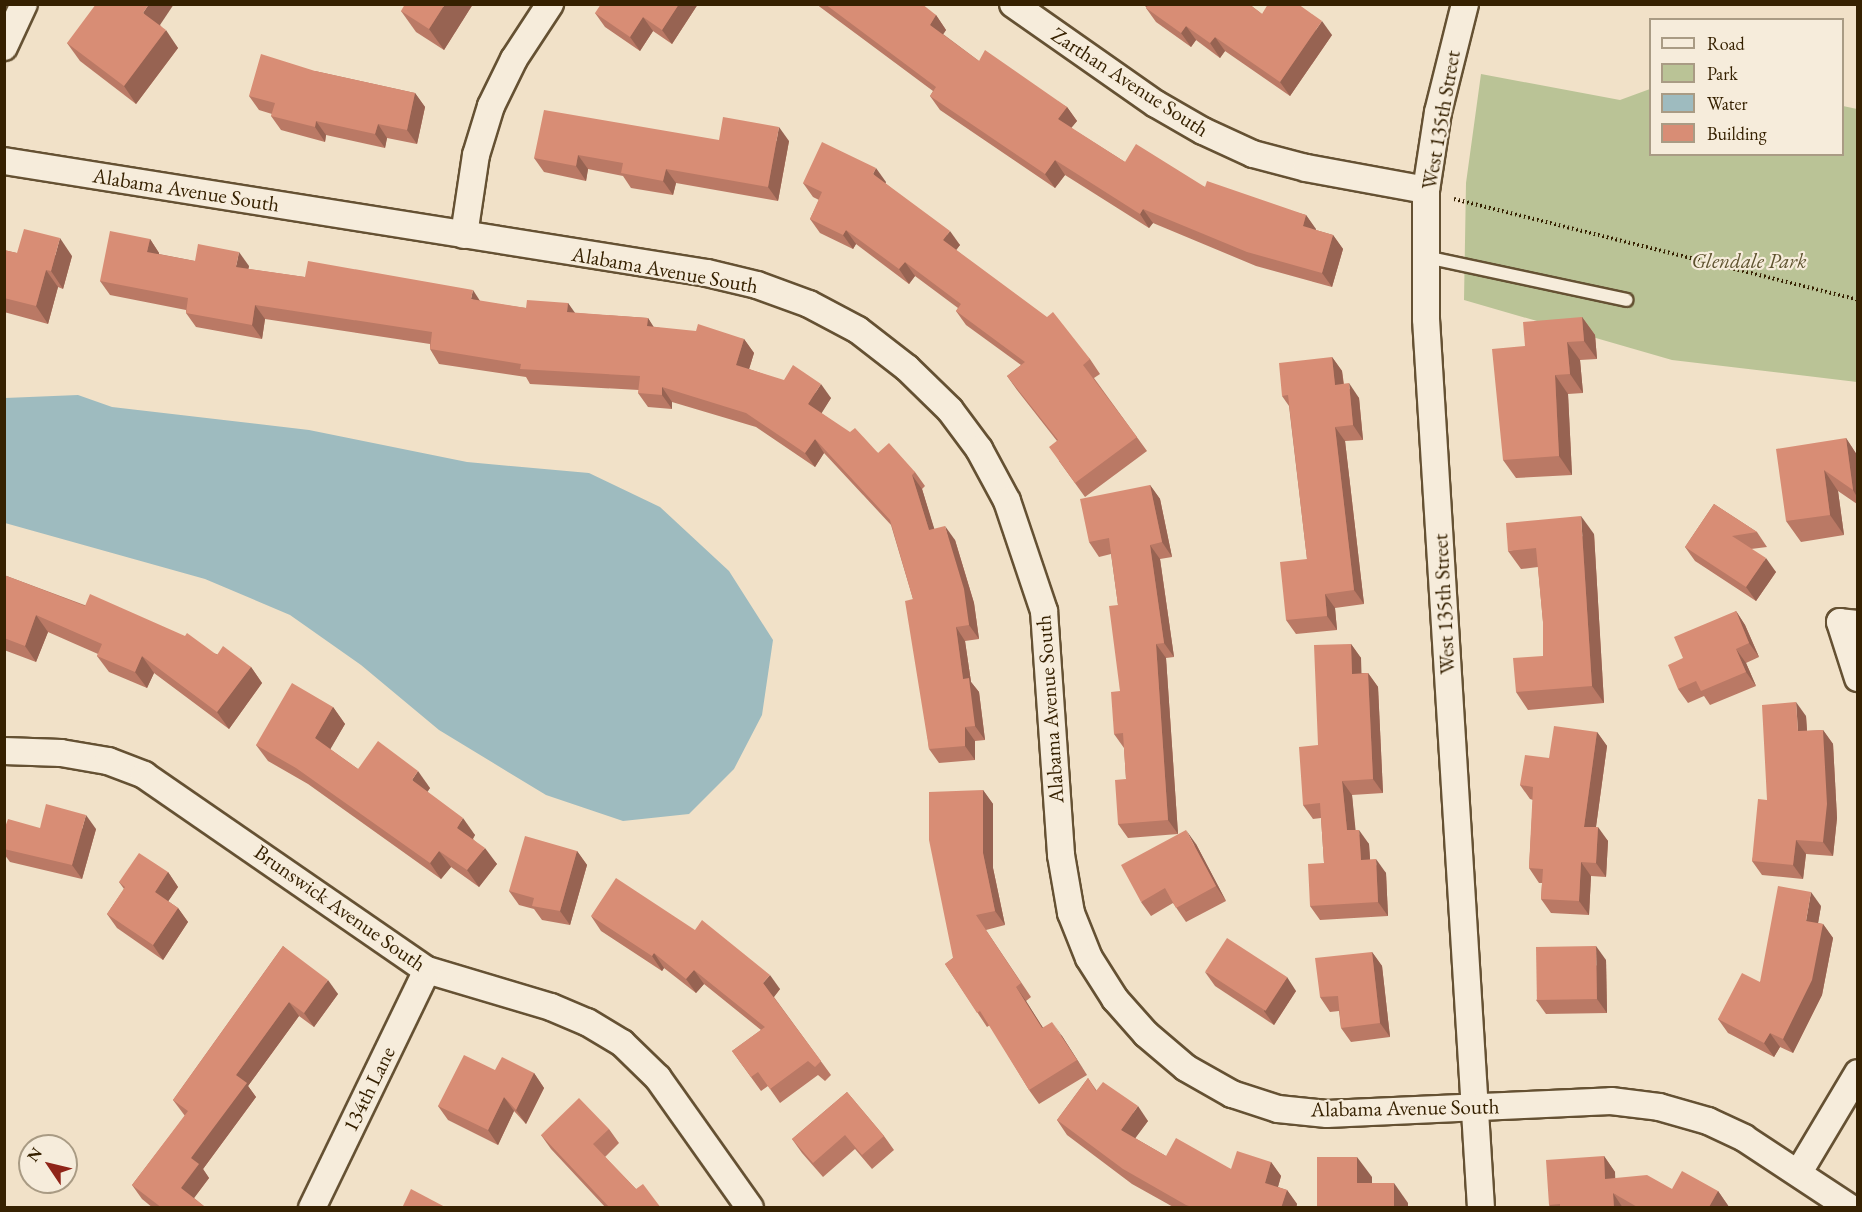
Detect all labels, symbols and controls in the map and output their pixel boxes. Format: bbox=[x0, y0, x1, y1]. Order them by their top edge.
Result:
legend bbox=[1649, 18, 1844, 156]
street label: Zarthan Avenue South bbox=[1047, 22, 1213, 142]
text: Road bbox=[1707, 32, 1745, 55]
street label: West 135th Street bbox=[1416, 48, 1466, 192]
text: Park bbox=[1707, 62, 1738, 85]
text: Water bbox=[1707, 92, 1748, 115]
text: Building bbox=[1707, 122, 1767, 145]
street label: Alabama Avenue South bbox=[91, 163, 281, 217]
street label: Alabama Avenue South bbox=[570, 241, 760, 299]
park label: Glendale Park bbox=[1691, 248, 1807, 274]
street label: West 135th Street bbox=[1428, 533, 1460, 675]
street label: Alabama Avenue South bbox=[1031, 614, 1069, 804]
street label: Brunswick Avenue South bbox=[249, 839, 431, 977]
street label: 134th Lane bbox=[338, 1042, 400, 1136]
street label: Alabama Avenue South bbox=[1310, 1094, 1500, 1122]
north arrow bbox=[18, 1134, 78, 1194]
text: N bbox=[22, 1143, 47, 1166]

